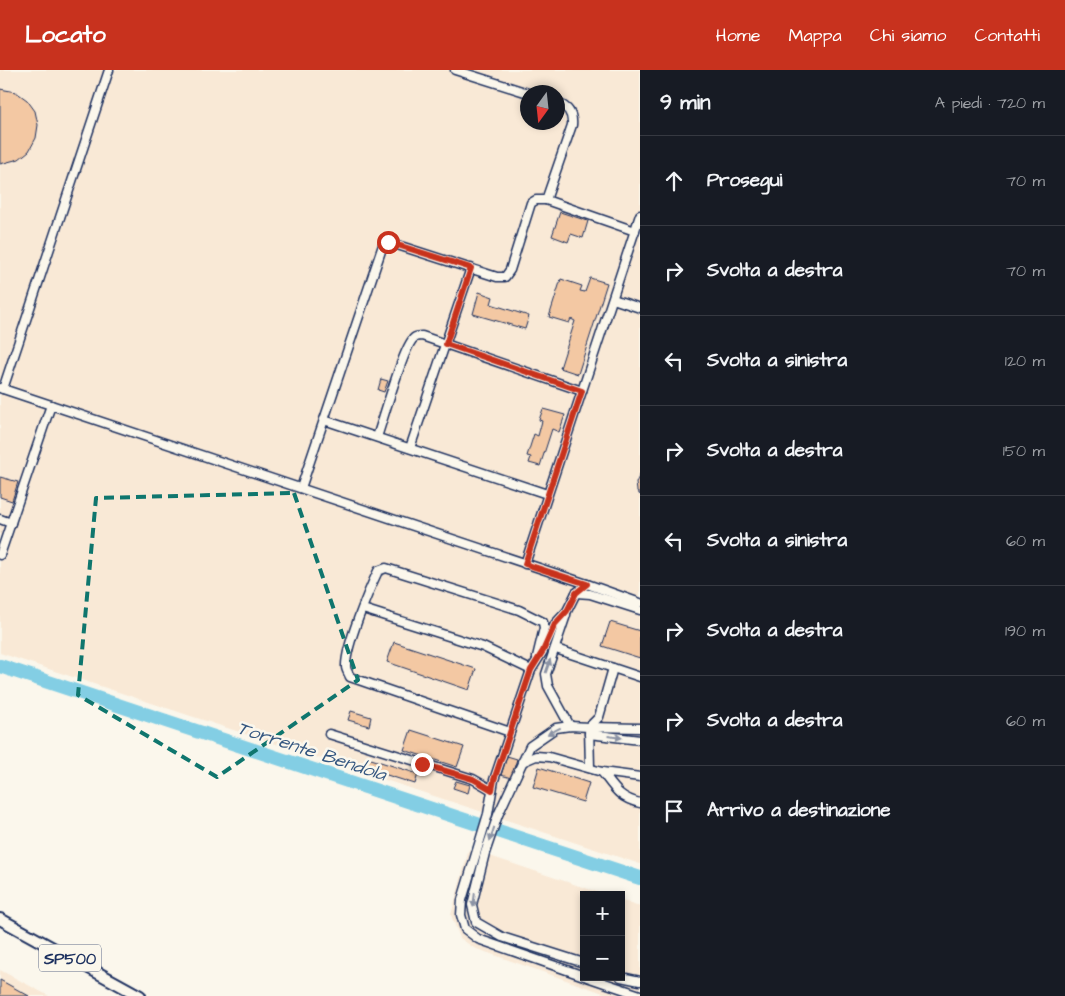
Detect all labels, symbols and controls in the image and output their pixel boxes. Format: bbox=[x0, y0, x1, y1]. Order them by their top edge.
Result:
text: Locato bbox=[25, 18, 106, 52]
text: Home bbox=[716, 23, 761, 48]
text: Mappa bbox=[789, 23, 842, 48]
text: Chi siamo bbox=[870, 23, 946, 48]
text: Contatti bbox=[974, 23, 1040, 48]
north arrow bbox=[520, 85, 565, 130]
text: 9 min bbox=[660, 88, 710, 117]
text: A piedi · 720 m bbox=[935, 92, 1045, 114]
icon: ahead bbox=[660, 167, 688, 195]
text: Prosegui bbox=[707, 167, 782, 194]
text: 70 m bbox=[1006, 170, 1045, 192]
route start bbox=[377, 231, 400, 254]
icon: right bbox=[660, 257, 688, 285]
text: Svolta a destra bbox=[707, 257, 842, 284]
text: 70 m bbox=[1006, 260, 1045, 282]
icon: left bbox=[660, 347, 688, 375]
text: Svolta a sinistra bbox=[707, 347, 847, 374]
text: 120 m bbox=[1005, 350, 1045, 372]
icon: right bbox=[660, 437, 688, 465]
text: Svolta a destra bbox=[707, 437, 842, 464]
text: 150 m bbox=[1003, 440, 1045, 462]
icon: left bbox=[660, 527, 688, 555]
text: Svolta a sinistra bbox=[707, 527, 847, 554]
text: 60 m bbox=[1006, 530, 1045, 552]
icon: right bbox=[660, 617, 688, 645]
text: Svolta a destra bbox=[707, 617, 842, 644]
text: 190 m bbox=[1005, 620, 1045, 642]
one-way arrow bbox=[545, 658, 553, 673]
icon: right bbox=[660, 707, 688, 735]
text: Svolta a destra bbox=[707, 707, 842, 734]
text: 60 m bbox=[1006, 710, 1045, 732]
water label: Torrente Bendola bbox=[234, 715, 391, 789]
one-way arrow bbox=[546, 727, 561, 735]
one-way arrow bbox=[607, 733, 623, 741]
route end bbox=[411, 753, 434, 776]
icon: arrive bbox=[660, 797, 688, 825]
text: Arrivo a destinazione bbox=[707, 797, 890, 824]
one-way arrow bbox=[488, 827, 495, 842]
map controls bbox=[580, 891, 625, 981]
button: + bbox=[580, 891, 625, 936]
one-way arrow bbox=[470, 893, 478, 909]
button: − bbox=[580, 936, 625, 981]
road number: SP500 bbox=[39, 944, 101, 971]

